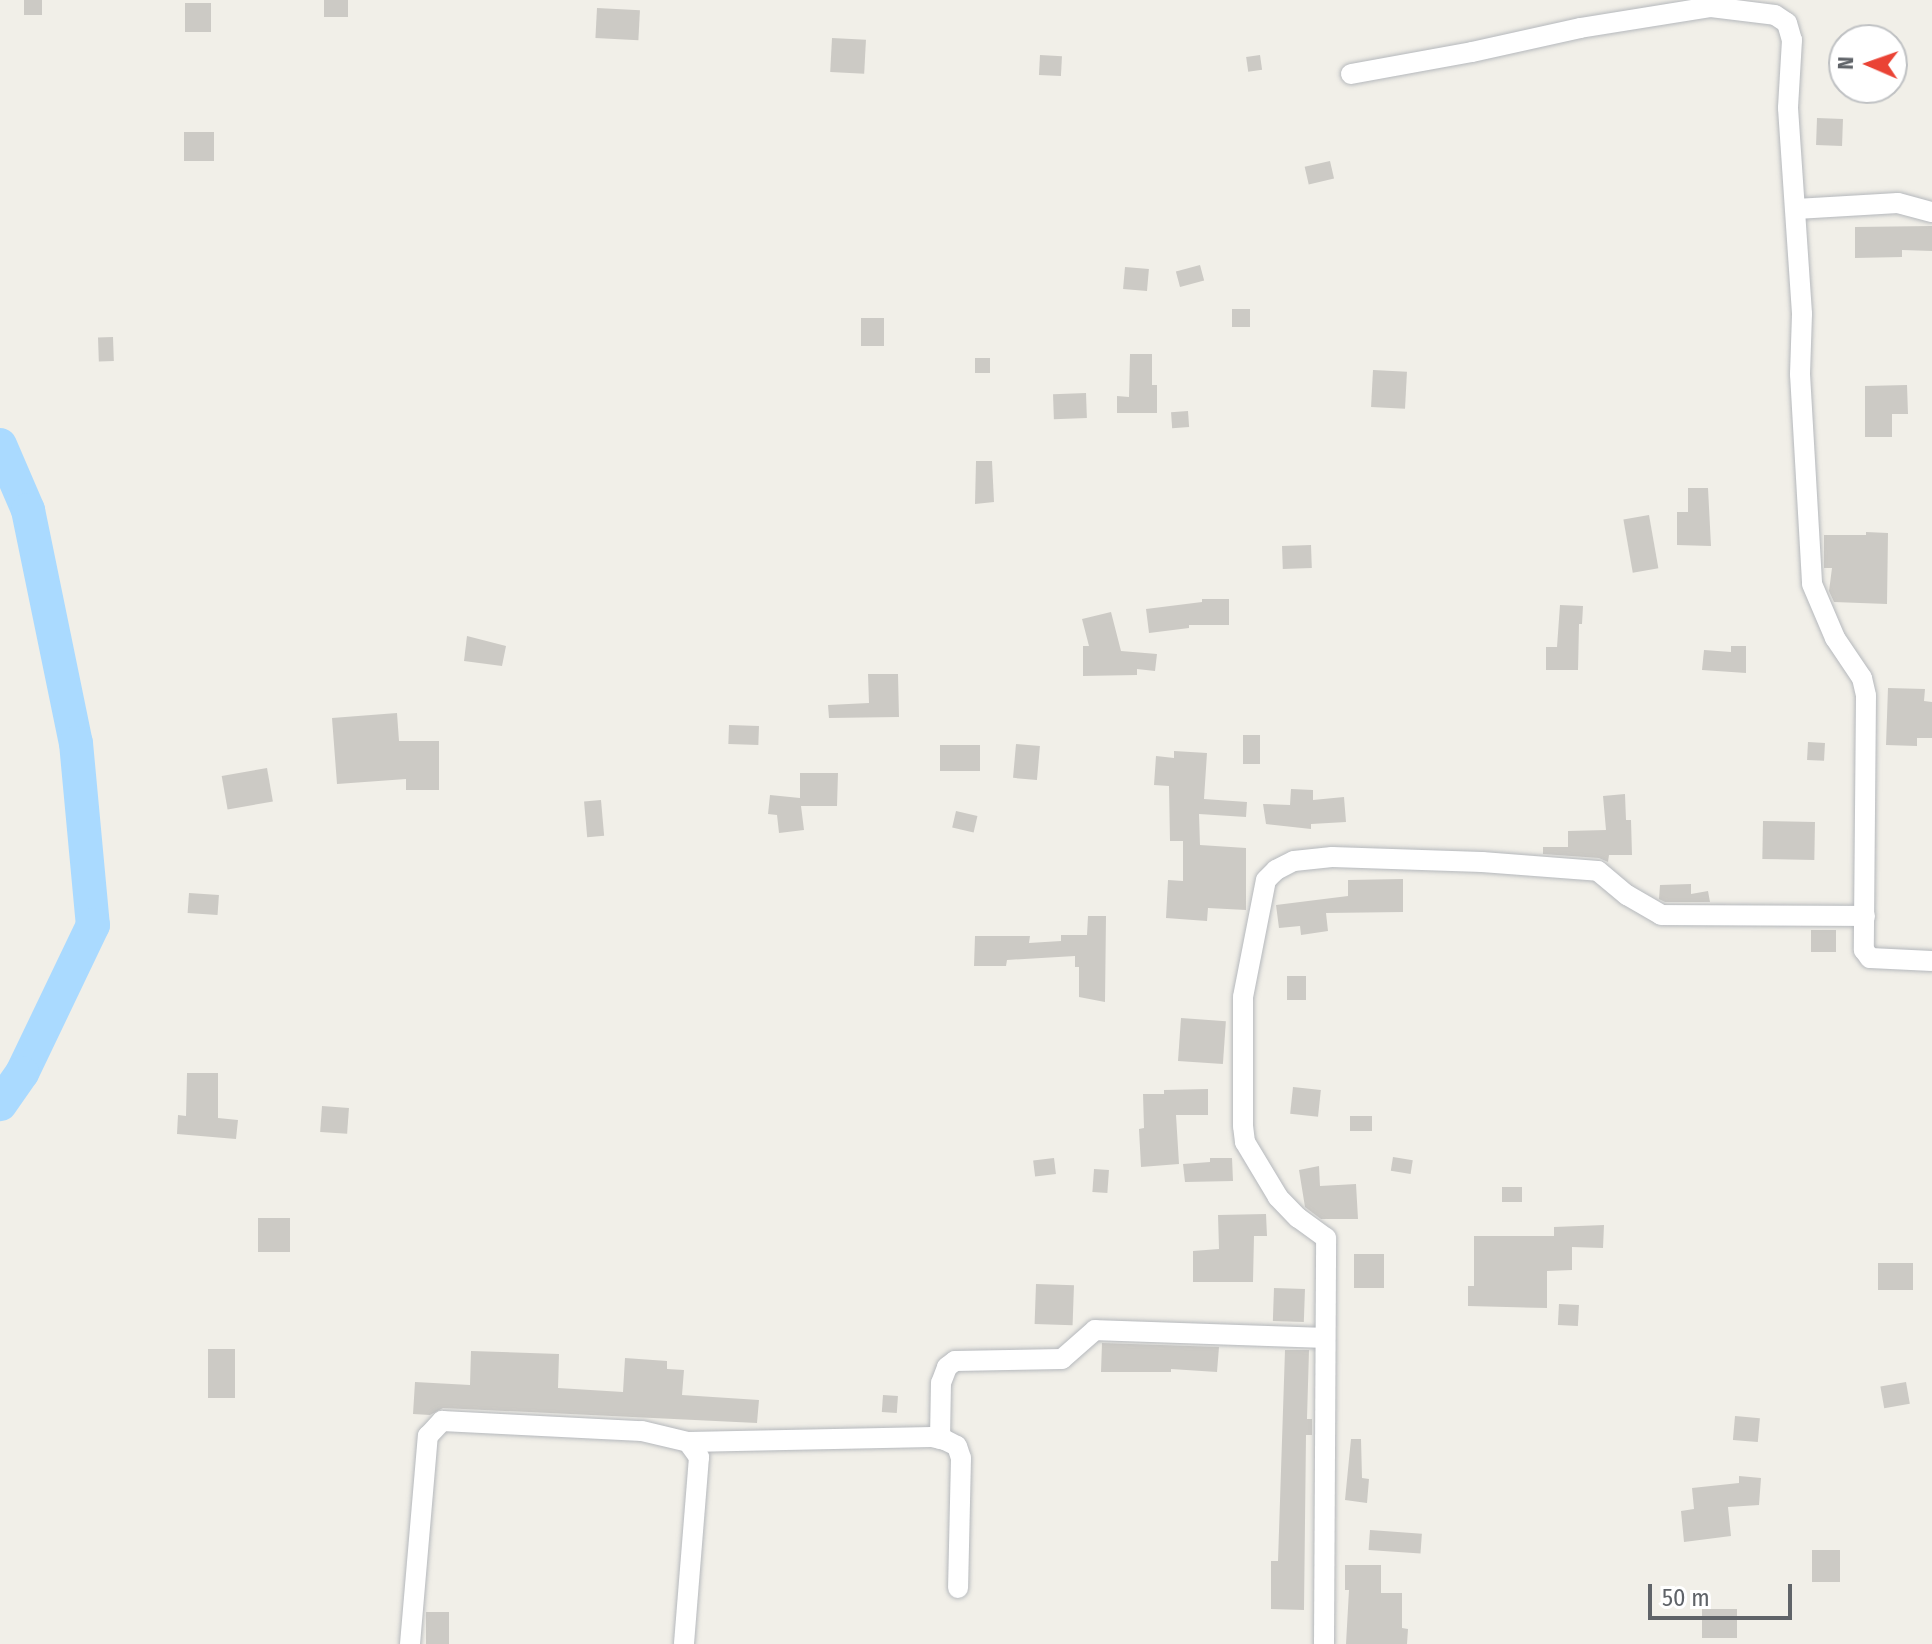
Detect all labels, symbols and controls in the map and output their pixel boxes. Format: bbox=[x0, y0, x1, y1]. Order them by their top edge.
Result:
north arrow bbox=[1828, 24, 1908, 104]
text: N bbox=[1832, 56, 1859, 70]
scale bar bbox=[1652, 1568, 1796, 1618]
text: 50 m bbox=[1662, 1584, 1710, 1612]

